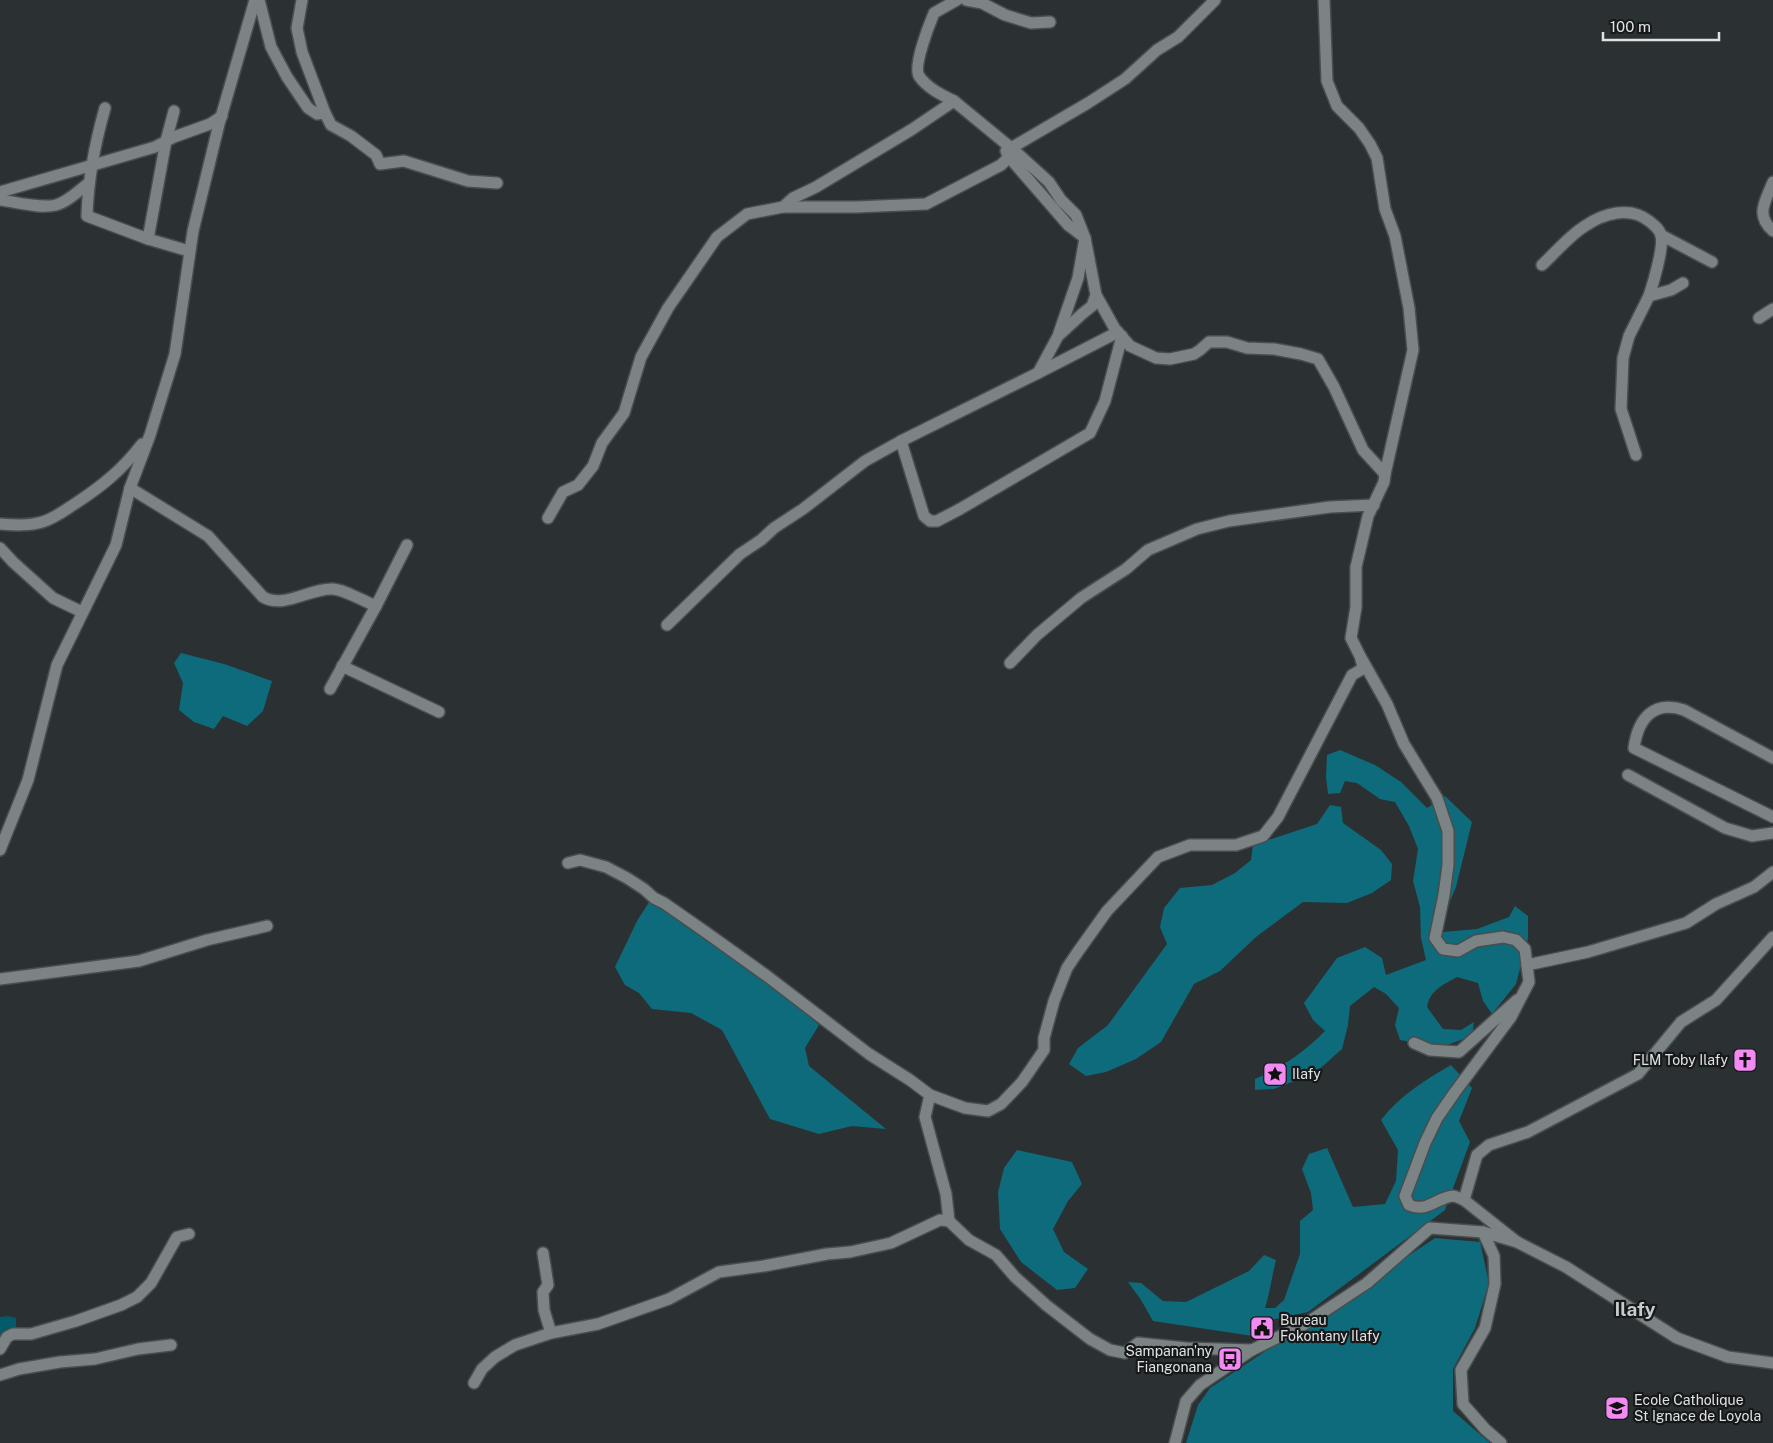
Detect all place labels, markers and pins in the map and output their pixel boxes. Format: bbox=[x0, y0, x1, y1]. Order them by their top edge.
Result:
church icon: FLM Toby Ilafy bbox=[1732, 1047, 1758, 1073]
place label: FLM Toby Ilafy bbox=[1633, 1052, 1728, 1068]
place icon: Ilafy bbox=[1262, 1061, 1288, 1087]
place label: Ilafy bbox=[1292, 1066, 1321, 1082]
place label: Bureau Fokontany Ilafy bbox=[1280, 1312, 1380, 1344]
public building icon: Bureau Fokontany Ilafy bbox=[1249, 1315, 1275, 1341]
place label: Sampanan'ny Fiangonana bbox=[1126, 1343, 1212, 1375]
bus stop icon: Sampanan'ny Fiangonana bbox=[1217, 1346, 1243, 1372]
place label: Ecole Catholique St Ignace de Loyola bbox=[1634, 1392, 1761, 1424]
school or university icon: Ecole Catholique St Ignace de Loyola bbox=[1604, 1395, 1630, 1421]

